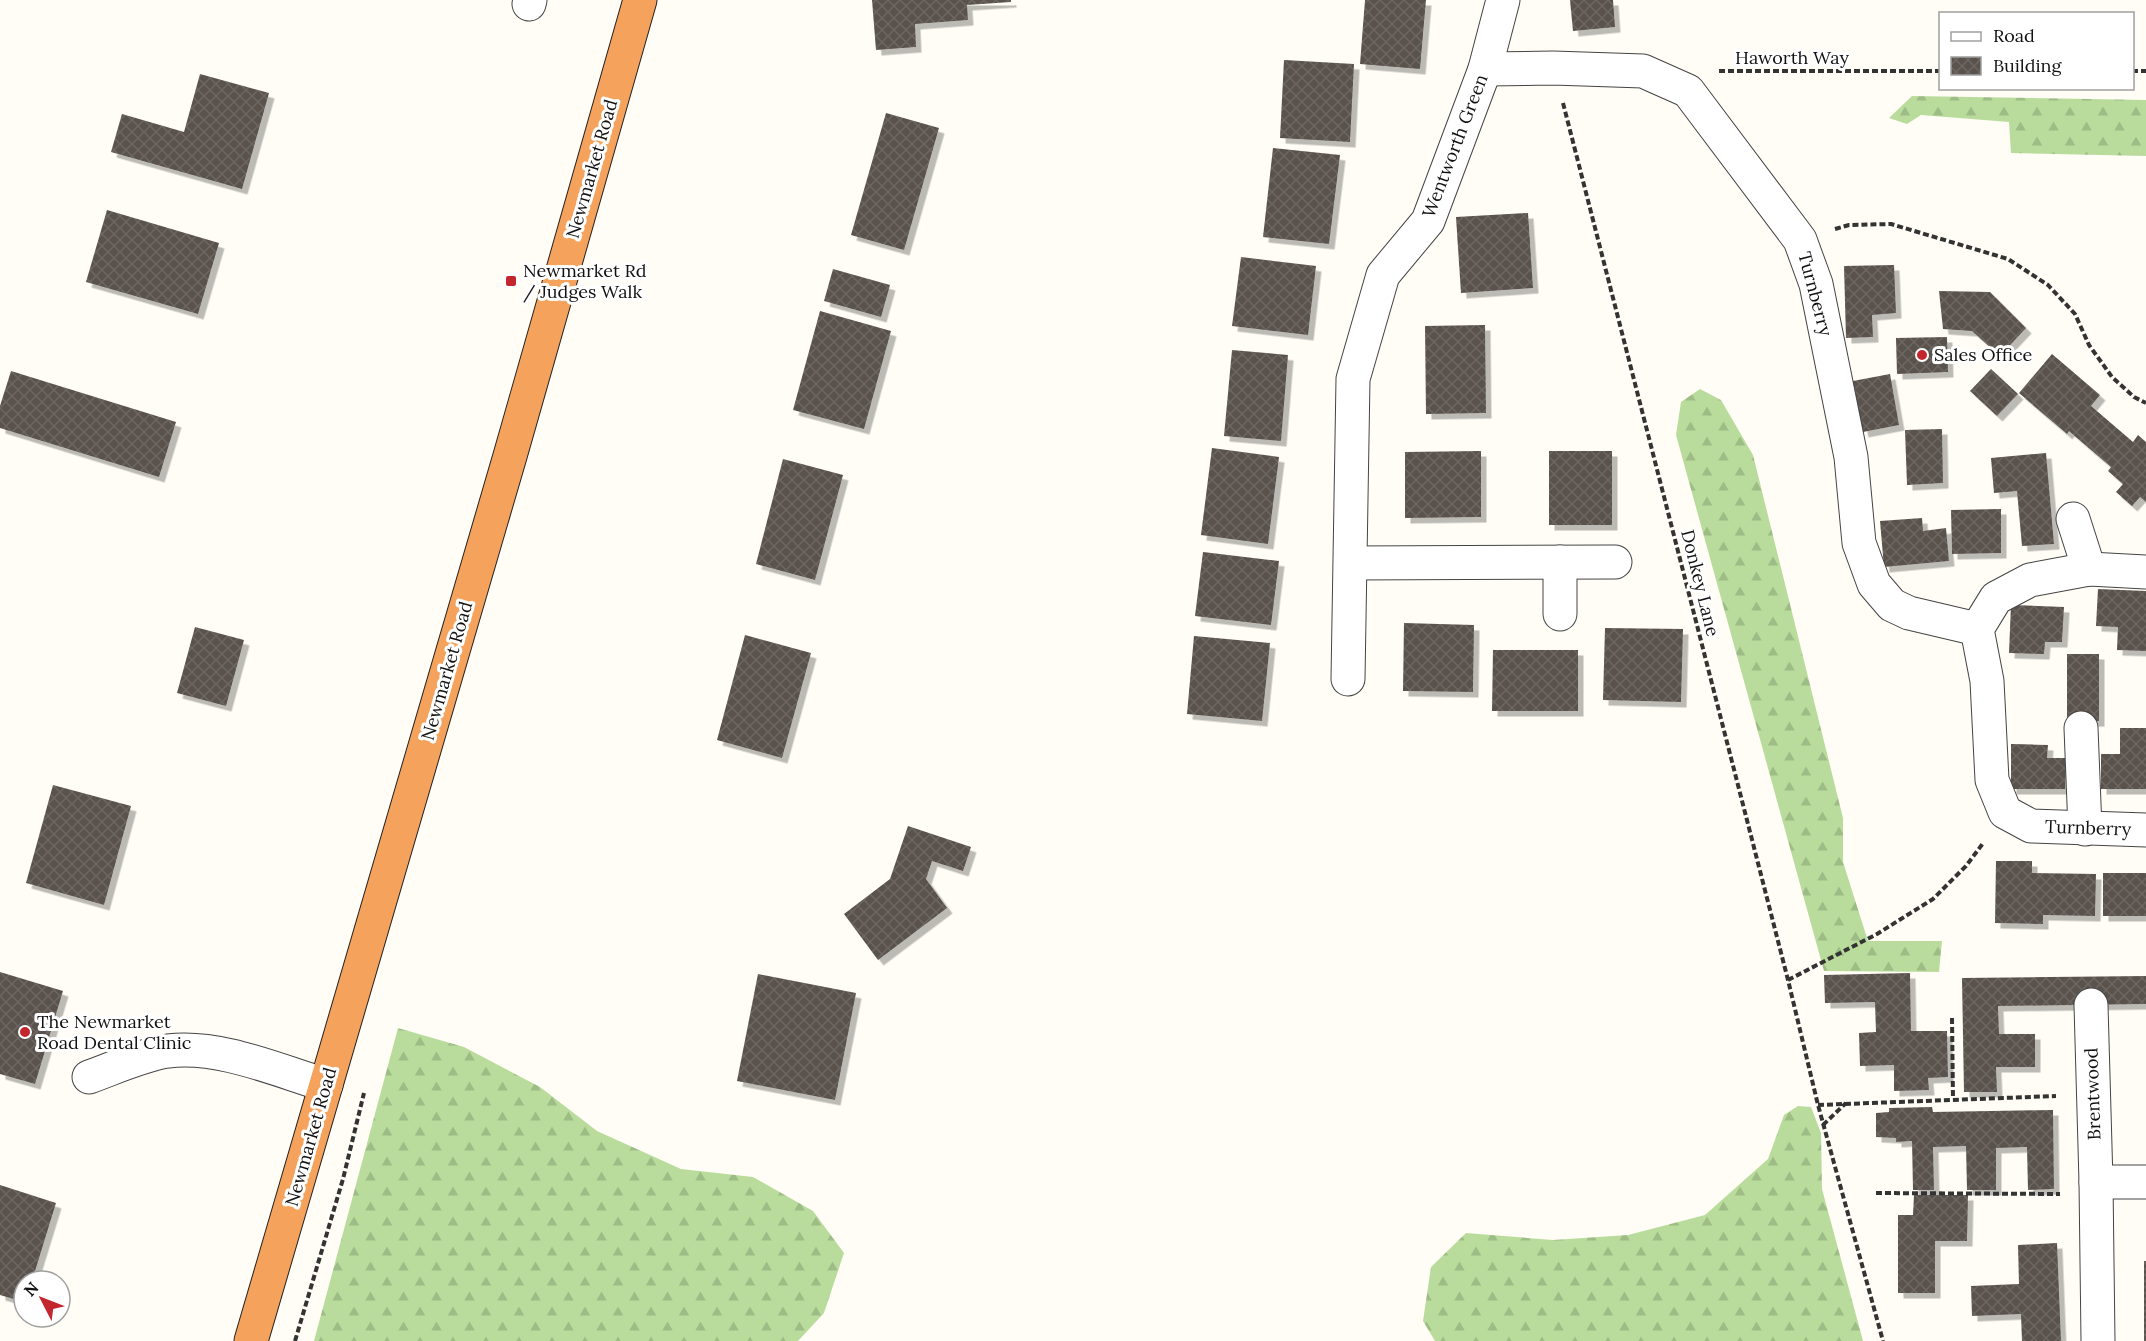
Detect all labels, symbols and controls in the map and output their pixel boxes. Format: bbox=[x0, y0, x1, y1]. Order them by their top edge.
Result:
legend bbox=[1939, 12, 2134, 90]
text: Road bbox=[1993, 24, 2035, 47]
street label: Haworth Way bbox=[1735, 46, 1849, 69]
text: Building bbox=[1993, 54, 2063, 77]
street label: Wentworth Green bbox=[1417, 71, 1493, 221]
street label: Newmarket Road bbox=[561, 97, 622, 241]
street label: Turnberry bbox=[1793, 249, 1838, 339]
place label: Newmarket Rd / Judges Walk bbox=[523, 259, 647, 303]
marker: Newmarket Rd / Judges Walk bbox=[504, 274, 518, 288]
place label: Sales Office bbox=[1934, 343, 2032, 366]
marker: Sales Office bbox=[1915, 348, 1929, 362]
street label: Donkey Lane bbox=[1676, 527, 1725, 639]
street label: Newmarket Road bbox=[416, 599, 477, 743]
street label: Turnberry bbox=[2044, 815, 2132, 841]
place label: The Newmarket Road Dental Clinic bbox=[37, 1010, 191, 1054]
marker: The Newmarket Road Dental Clinic bbox=[18, 1025, 32, 1039]
street label: Brentwood bbox=[2079, 1047, 2106, 1141]
street label: Newmarket Road bbox=[280, 1065, 341, 1209]
north arrow bbox=[12, 1269, 72, 1329]
text: N bbox=[19, 1278, 42, 1300]

